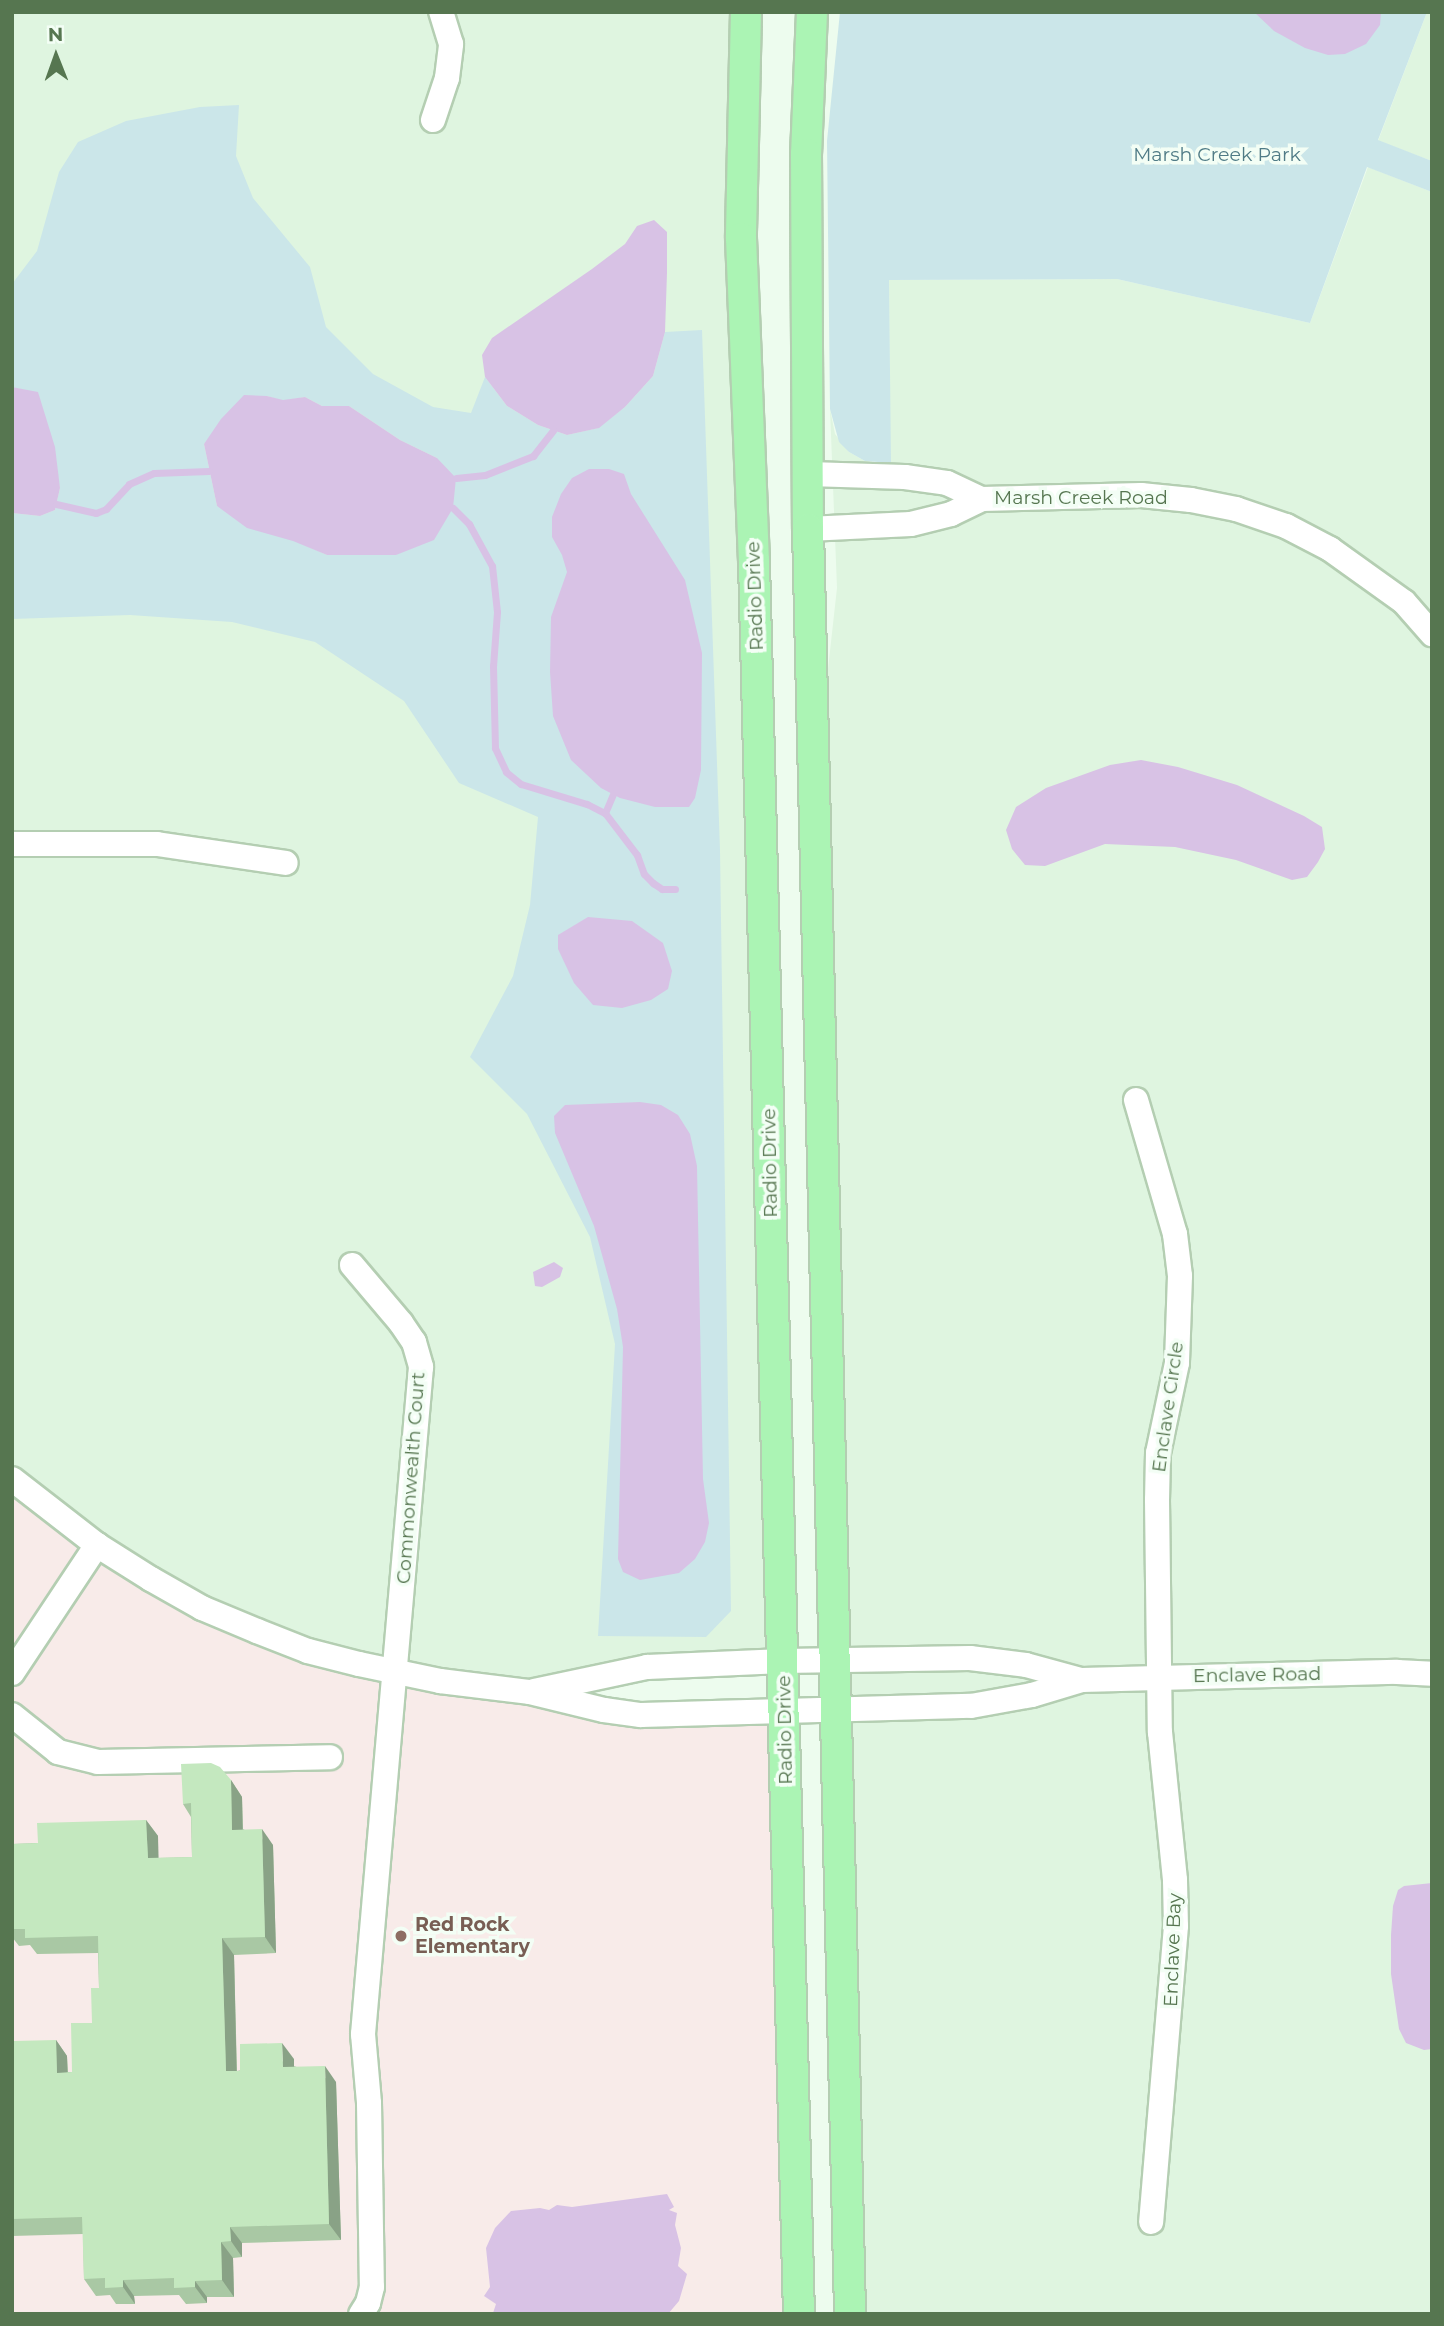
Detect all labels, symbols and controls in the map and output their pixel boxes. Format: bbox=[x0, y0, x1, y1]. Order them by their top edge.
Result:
north arrow bbox=[21, 21, 91, 91]
text: N bbox=[48, 23, 63, 46]
park label: Marsh Creek Park bbox=[1133, 144, 1301, 166]
street label: Marsh Creek Road bbox=[994, 487, 1168, 509]
street label: Radio Drive bbox=[742, 541, 768, 651]
street label: Radio Drive bbox=[758, 1108, 782, 1218]
street label: Enclave Circle bbox=[1148, 1340, 1188, 1474]
street label: Commonwealth Court bbox=[392, 1371, 430, 1585]
street label: Enclave Road bbox=[1193, 1662, 1321, 1688]
street label: Radio Drive bbox=[773, 1675, 797, 1785]
street label: Enclave Bay bbox=[1160, 1893, 1186, 2007]
place label: Red Rock Elementary bbox=[415, 1914, 530, 1958]
marker: Red Rock Elementary bbox=[393, 1928, 409, 1944]

